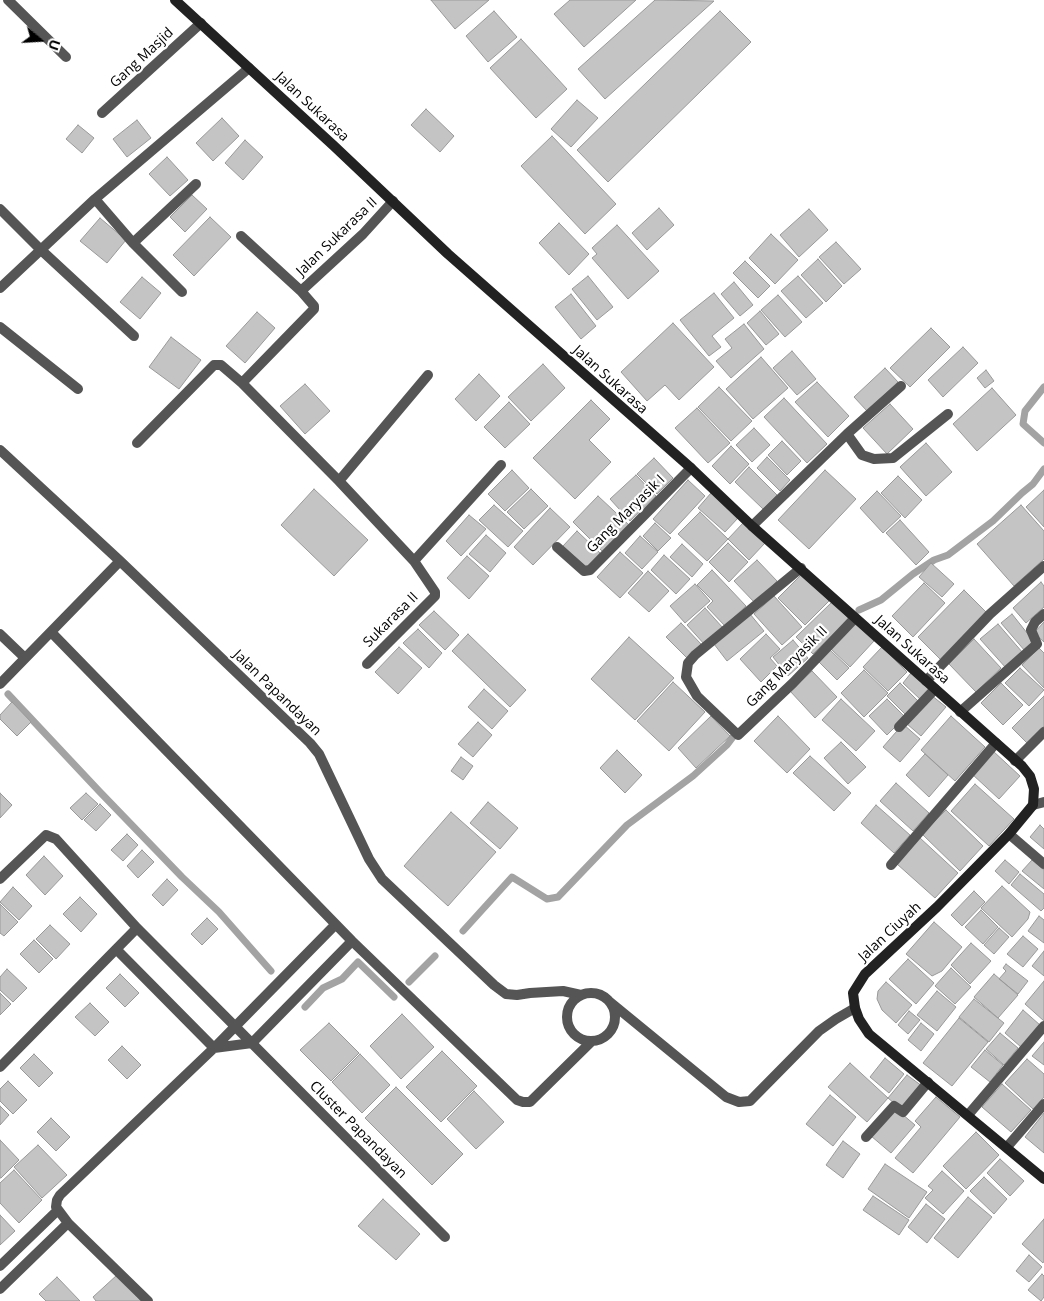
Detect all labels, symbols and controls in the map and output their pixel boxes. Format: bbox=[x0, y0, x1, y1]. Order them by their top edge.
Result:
north arrow bbox=[15, 15, 65, 65]
street label: Gang Masjid bbox=[107, 24, 177, 92]
text: U bbox=[44, 37, 65, 53]
street label: Jalan Sukarasa bbox=[272, 69, 352, 145]
street label: Jalan Sukarasa II bbox=[293, 194, 381, 280]
street label: Jalan Sukarasa bbox=[569, 342, 651, 418]
street label: Gang Maryasik I bbox=[583, 471, 669, 557]
street label: Sukarasa II bbox=[360, 589, 422, 651]
street label: Jalan Sukarasa bbox=[871, 612, 953, 688]
street label: Gang Maryasik II bbox=[743, 623, 831, 711]
street label: Jalan Papandayan bbox=[229, 647, 325, 739]
street label: Jalan Ciuyah bbox=[855, 899, 925, 965]
street label: Cluster Papandayan bbox=[306, 1078, 410, 1182]

